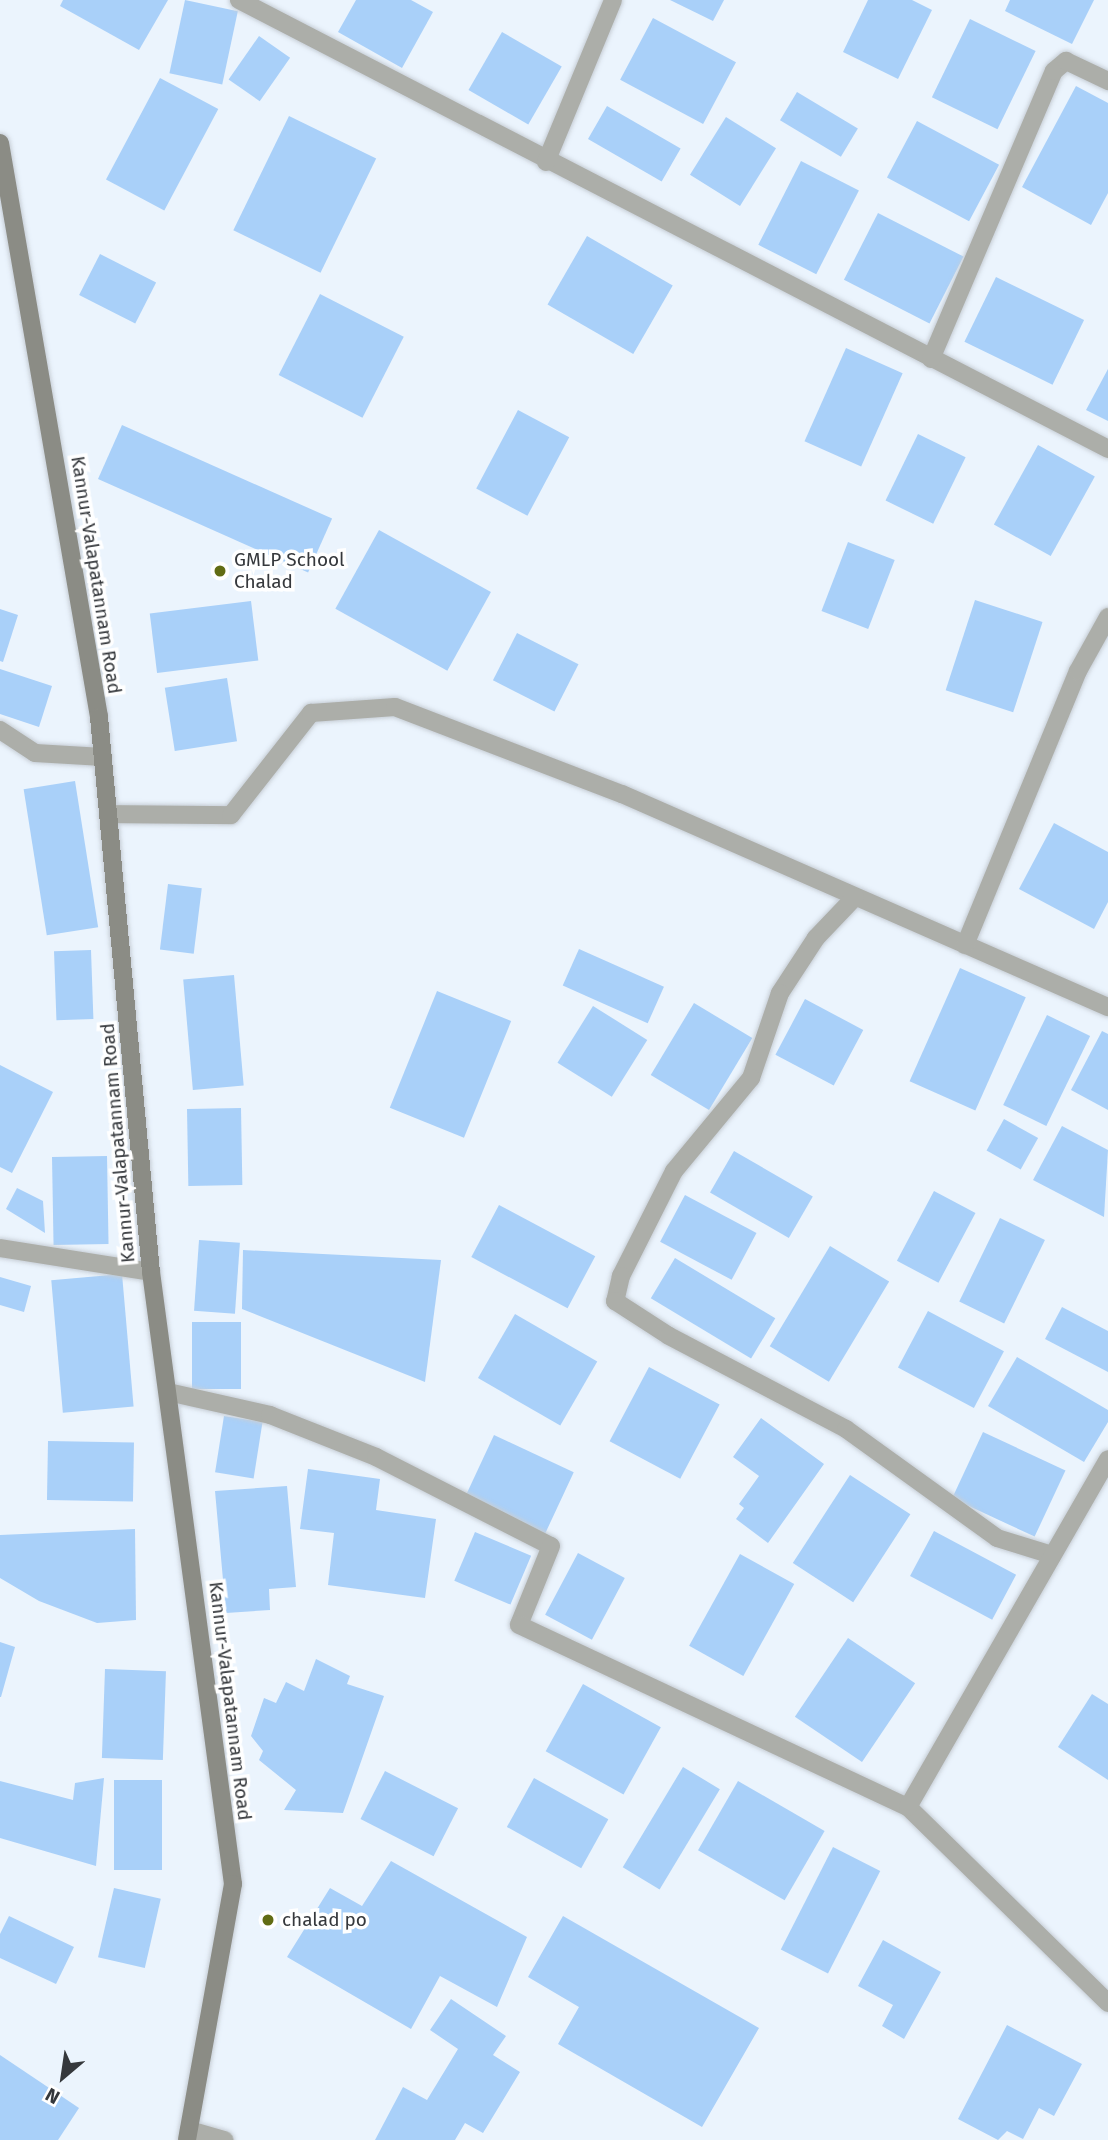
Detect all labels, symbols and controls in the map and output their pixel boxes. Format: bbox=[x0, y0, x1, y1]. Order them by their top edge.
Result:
street label: Kannur-Valapatannam Road bbox=[66, 454, 126, 696]
place label: GMLP School Chalad bbox=[234, 549, 345, 593]
marker: GMLP School Chalad bbox=[212, 563, 228, 579]
street label: Kannur-Valapatannam Road bbox=[96, 1022, 140, 1264]
street label: Kannur-Valapatannam Road bbox=[204, 1580, 256, 1822]
place label: chalad po bbox=[282, 1909, 367, 1931]
marker: chalad po bbox=[260, 1912, 276, 1928]
north arrow bbox=[28, 2042, 98, 2112]
text: N bbox=[41, 2083, 64, 2109]

